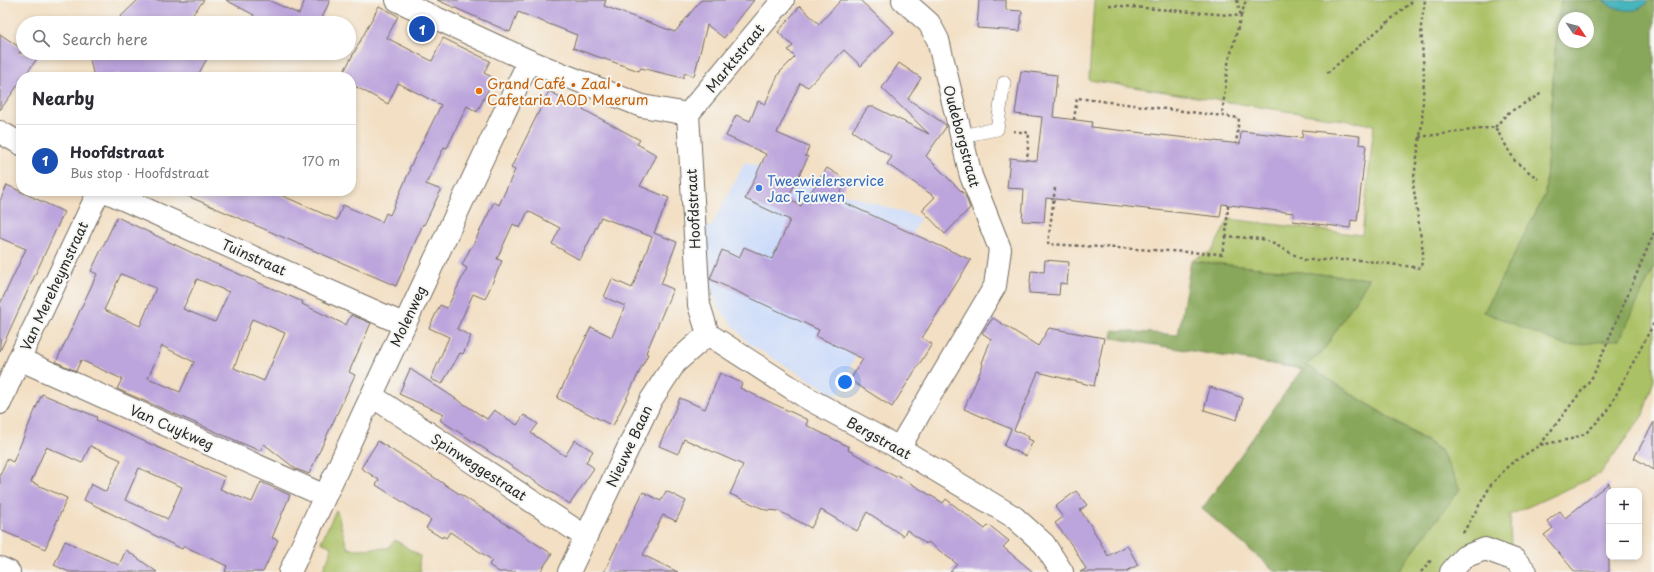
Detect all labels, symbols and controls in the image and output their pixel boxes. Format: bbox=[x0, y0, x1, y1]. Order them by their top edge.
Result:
north arrow bbox=[1558, 12, 1594, 48]
pin: 1 bbox=[409, 14, 435, 44]
search box bbox=[16, 16, 356, 60]
street label: Marktstraat bbox=[701, 19, 769, 97]
icon: search bbox=[30, 27, 52, 49]
text: Search here bbox=[62, 27, 148, 50]
place label: Grand Café • Zaal • Cafetaria AOD Maerum bbox=[487, 73, 648, 110]
street label: Oudeborgstraat bbox=[938, 83, 986, 190]
text: Nearby bbox=[32, 85, 94, 111]
marker: Grand Café • Zaal • Cafetaria AOD Maerum bbox=[474, 86, 484, 96]
text: Hoofdstraat bbox=[70, 140, 164, 163]
text: 1 bbox=[42, 151, 48, 170]
text: 170 m bbox=[302, 151, 340, 170]
text: Bus stop · Hoofdstraat bbox=[70, 163, 209, 182]
street label: Hoofdstraat bbox=[680, 168, 706, 250]
place label: Tweewielerservice Jac Teuwen bbox=[767, 170, 884, 207]
marker: Tweewielerservice Jac Teuwen bbox=[754, 183, 764, 193]
street label: Van Mereheymstraat bbox=[15, 218, 93, 354]
street label: Tuinstraat bbox=[218, 233, 290, 281]
street label: Molenweg bbox=[385, 282, 431, 350]
your location bbox=[835, 372, 855, 392]
street label: Van Cuykweg bbox=[126, 399, 218, 455]
street label: Nieuwe Baan bbox=[601, 402, 657, 490]
street label: Bergstraat bbox=[843, 412, 915, 465]
street label: Spinweggestraat bbox=[427, 428, 531, 506]
map controls bbox=[1606, 488, 1642, 560]
button: + bbox=[1606, 488, 1642, 524]
button: − bbox=[1606, 524, 1642, 560]

